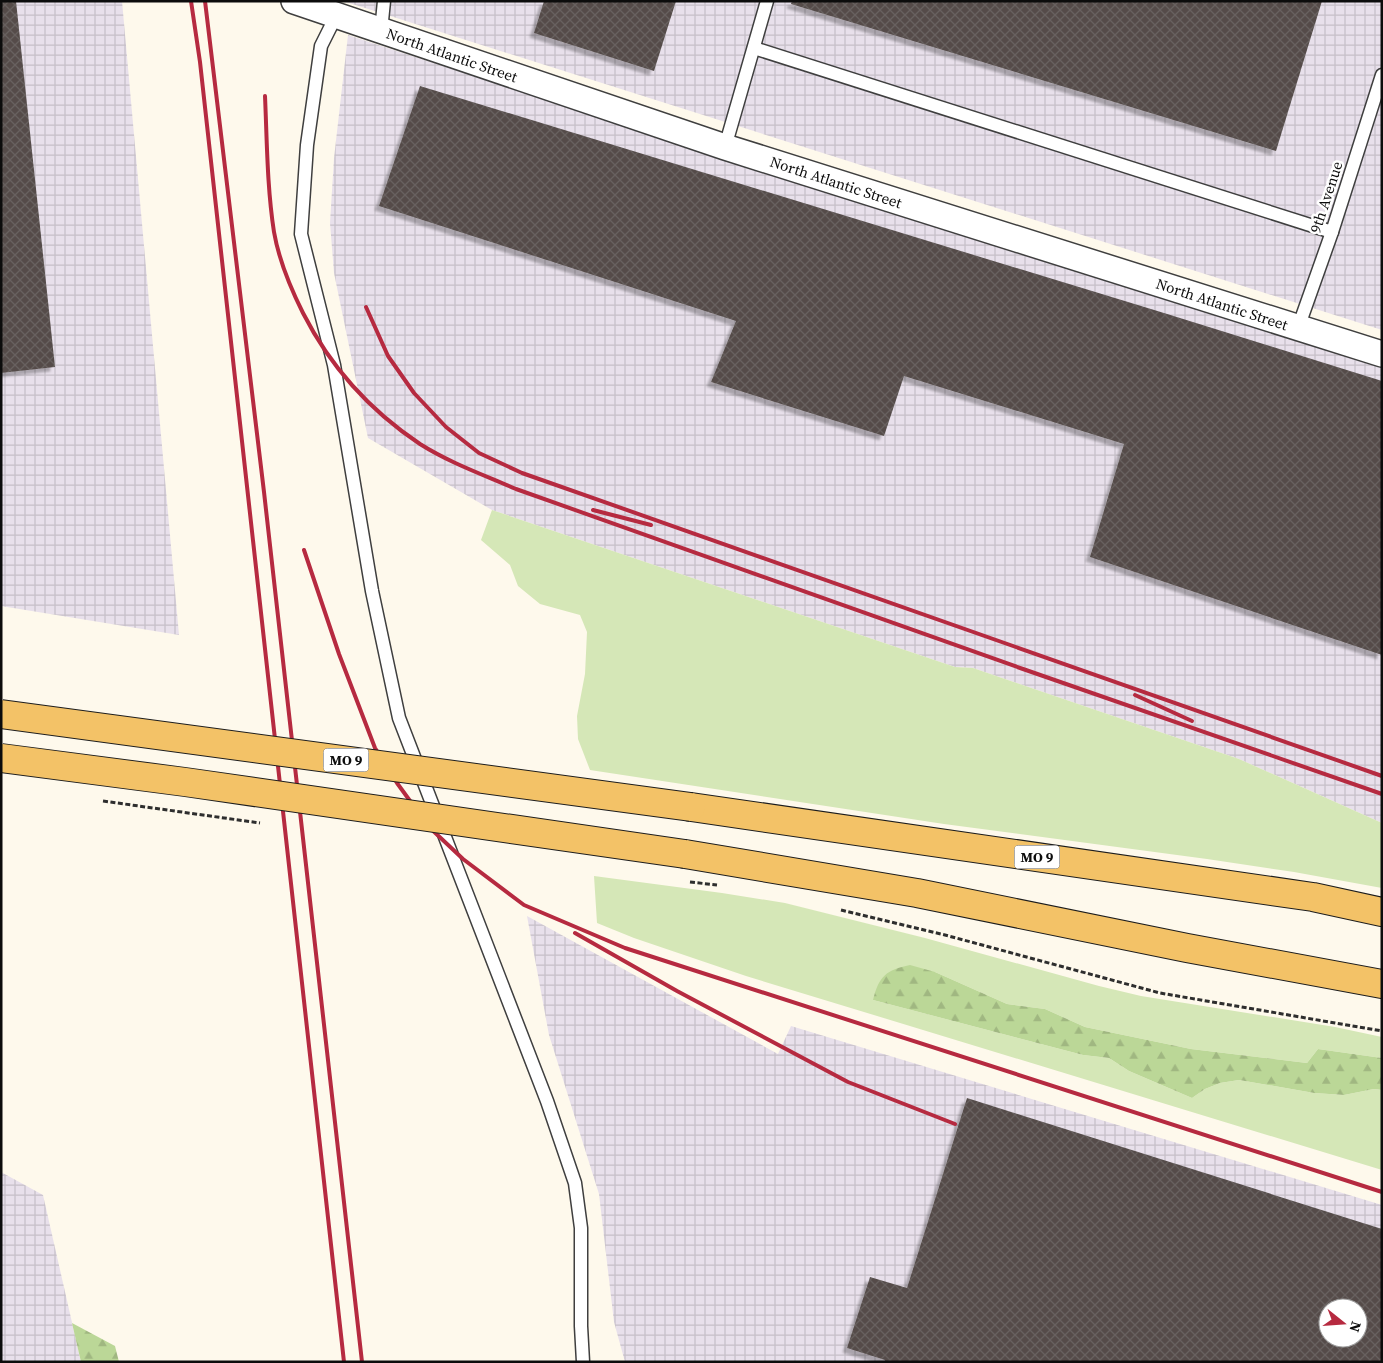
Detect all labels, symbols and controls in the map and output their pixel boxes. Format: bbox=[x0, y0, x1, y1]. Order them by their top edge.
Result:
street label: North Atlantic Street bbox=[384, 23, 521, 87]
street label: North Atlantic Street bbox=[767, 151, 905, 213]
street label: 9th Avenue bbox=[1305, 158, 1348, 236]
street label: North Atlantic Street bbox=[1153, 273, 1291, 335]
road number: MO 9 bbox=[324, 748, 368, 772]
road number: MO 9 bbox=[1014, 846, 1060, 869]
north arrow bbox=[1318, 1298, 1368, 1348]
text: N bbox=[1344, 1319, 1366, 1335]

